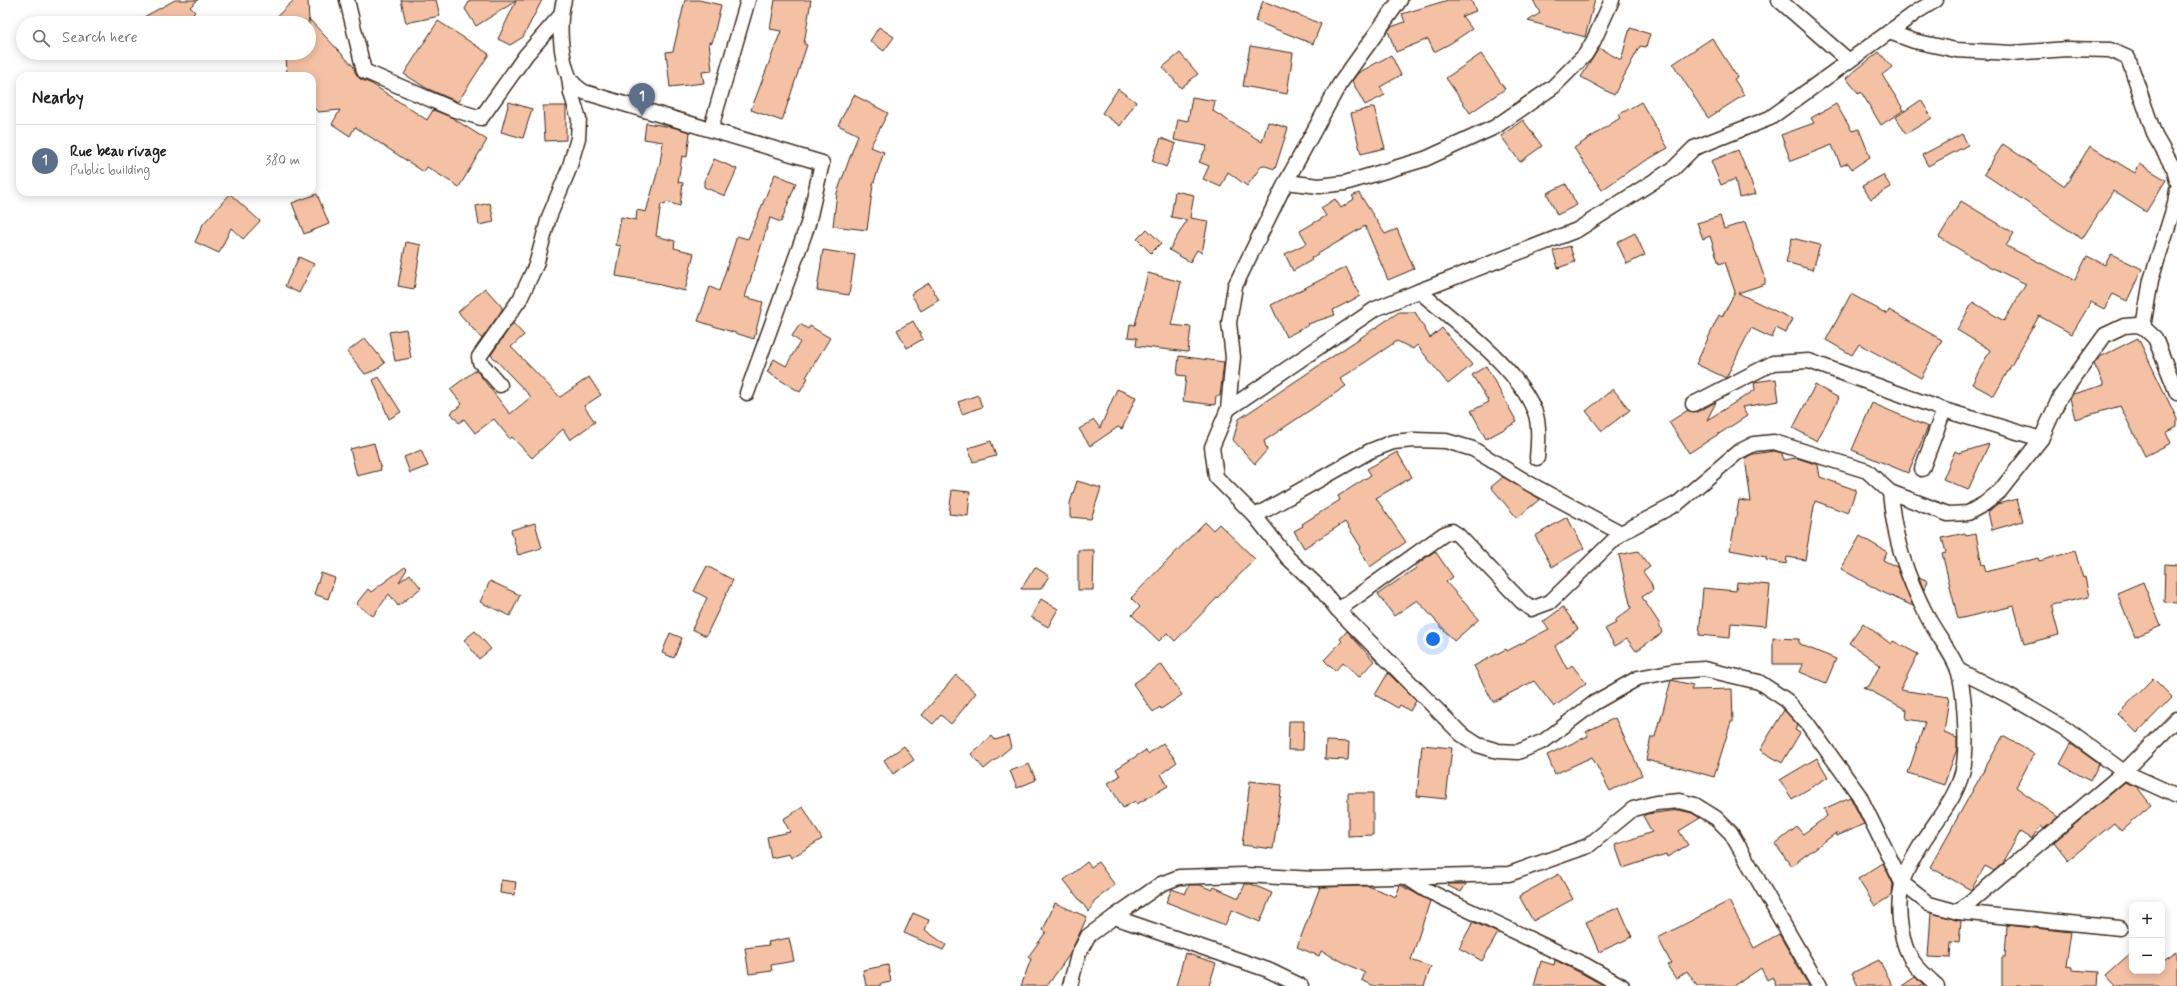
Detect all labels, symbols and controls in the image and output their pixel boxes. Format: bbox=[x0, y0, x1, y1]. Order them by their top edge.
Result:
search box bbox=[16, 16, 316, 60]
icon: search bbox=[30, 27, 52, 49]
text: Search here bbox=[62, 28, 138, 48]
pin: 1 bbox=[629, 83, 655, 116]
text: Nearby bbox=[32, 87, 84, 109]
text: Rue beau rivage bbox=[70, 142, 167, 162]
text: 1 bbox=[42, 152, 48, 169]
text: 380 m bbox=[265, 152, 300, 169]
text: Public building bbox=[70, 162, 150, 179]
your location bbox=[1423, 629, 1443, 649]
map controls bbox=[2129, 902, 2165, 974]
button: + bbox=[2129, 902, 2165, 938]
button: − bbox=[2129, 938, 2165, 974]

